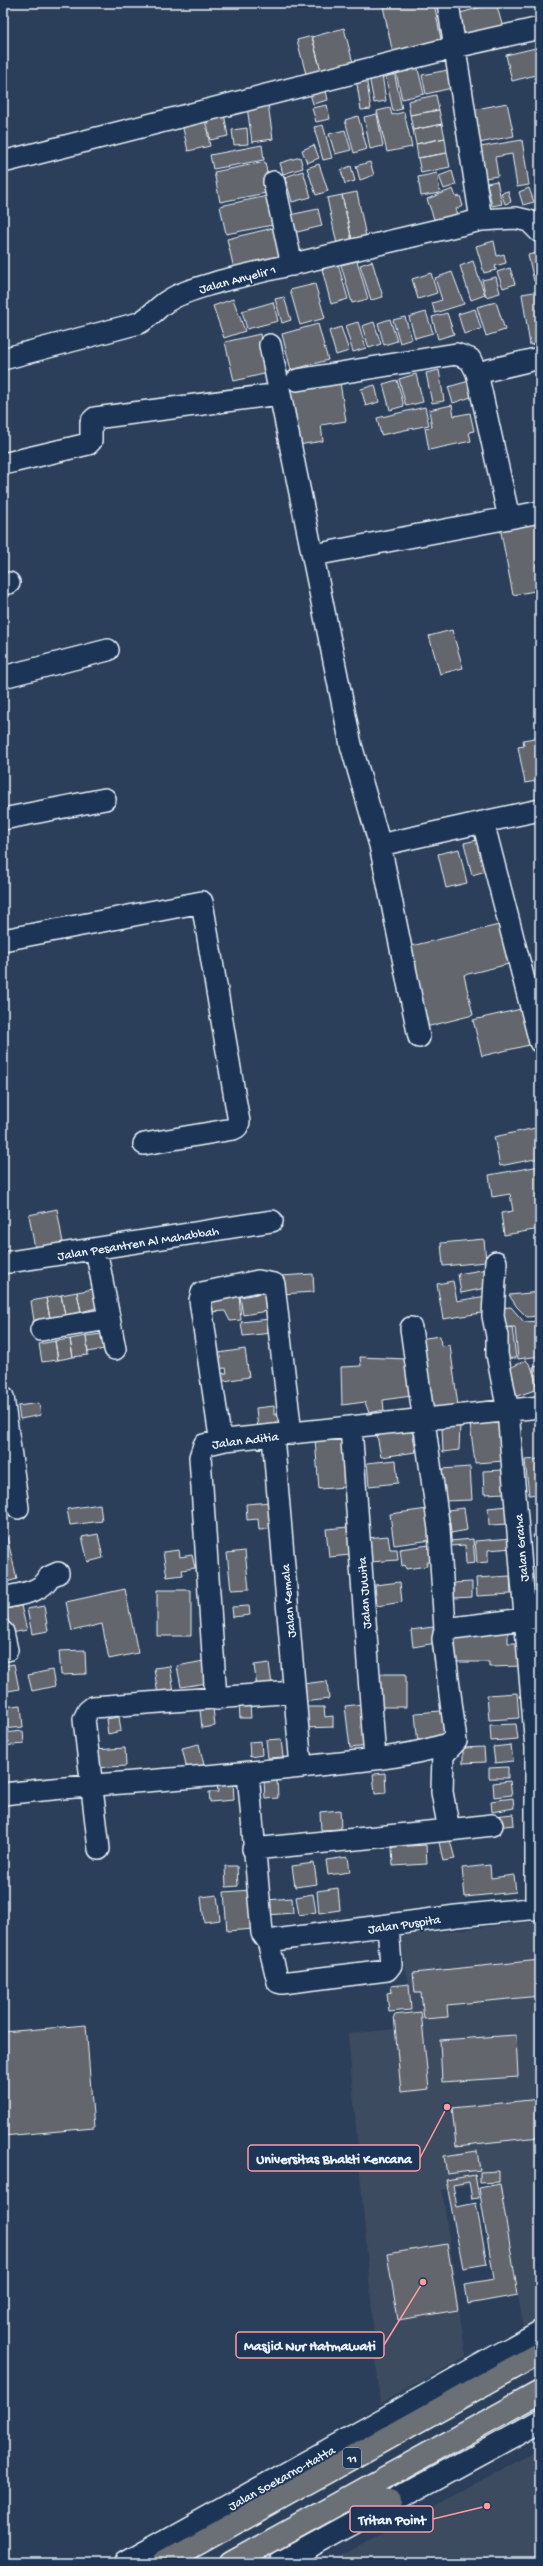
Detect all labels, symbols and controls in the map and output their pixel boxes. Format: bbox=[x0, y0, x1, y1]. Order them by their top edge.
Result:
street label: Jalan Anyelir 1 bbox=[198, 263, 278, 298]
street label: Jalan Pesantren Al Mahabbah bbox=[57, 1224, 220, 1265]
street label: Jalan Aditia bbox=[211, 1430, 280, 1453]
street label: Jalan Graha bbox=[512, 1513, 533, 1582]
street label: Jalan Juwita bbox=[355, 1556, 375, 1629]
street label: Jalan Kemala bbox=[279, 1563, 300, 1638]
street label: Jalan Puspita bbox=[367, 1913, 442, 1938]
callout: Universitas Bhakti Kencana bbox=[248, 2145, 420, 2171]
text: Universitas Bhakti Kencana bbox=[256, 2152, 413, 2169]
callout: Masjid Nur Hatmawati bbox=[236, 2332, 384, 2358]
text: Masjid Nur Hatmawati bbox=[244, 2339, 376, 2356]
street label: Jalan Soekarno-Hatta bbox=[226, 2443, 339, 2515]
road number: 11 bbox=[343, 2448, 361, 2468]
callout: Tritan Point bbox=[350, 2506, 433, 2532]
text: Tritan Point bbox=[357, 2513, 427, 2530]

